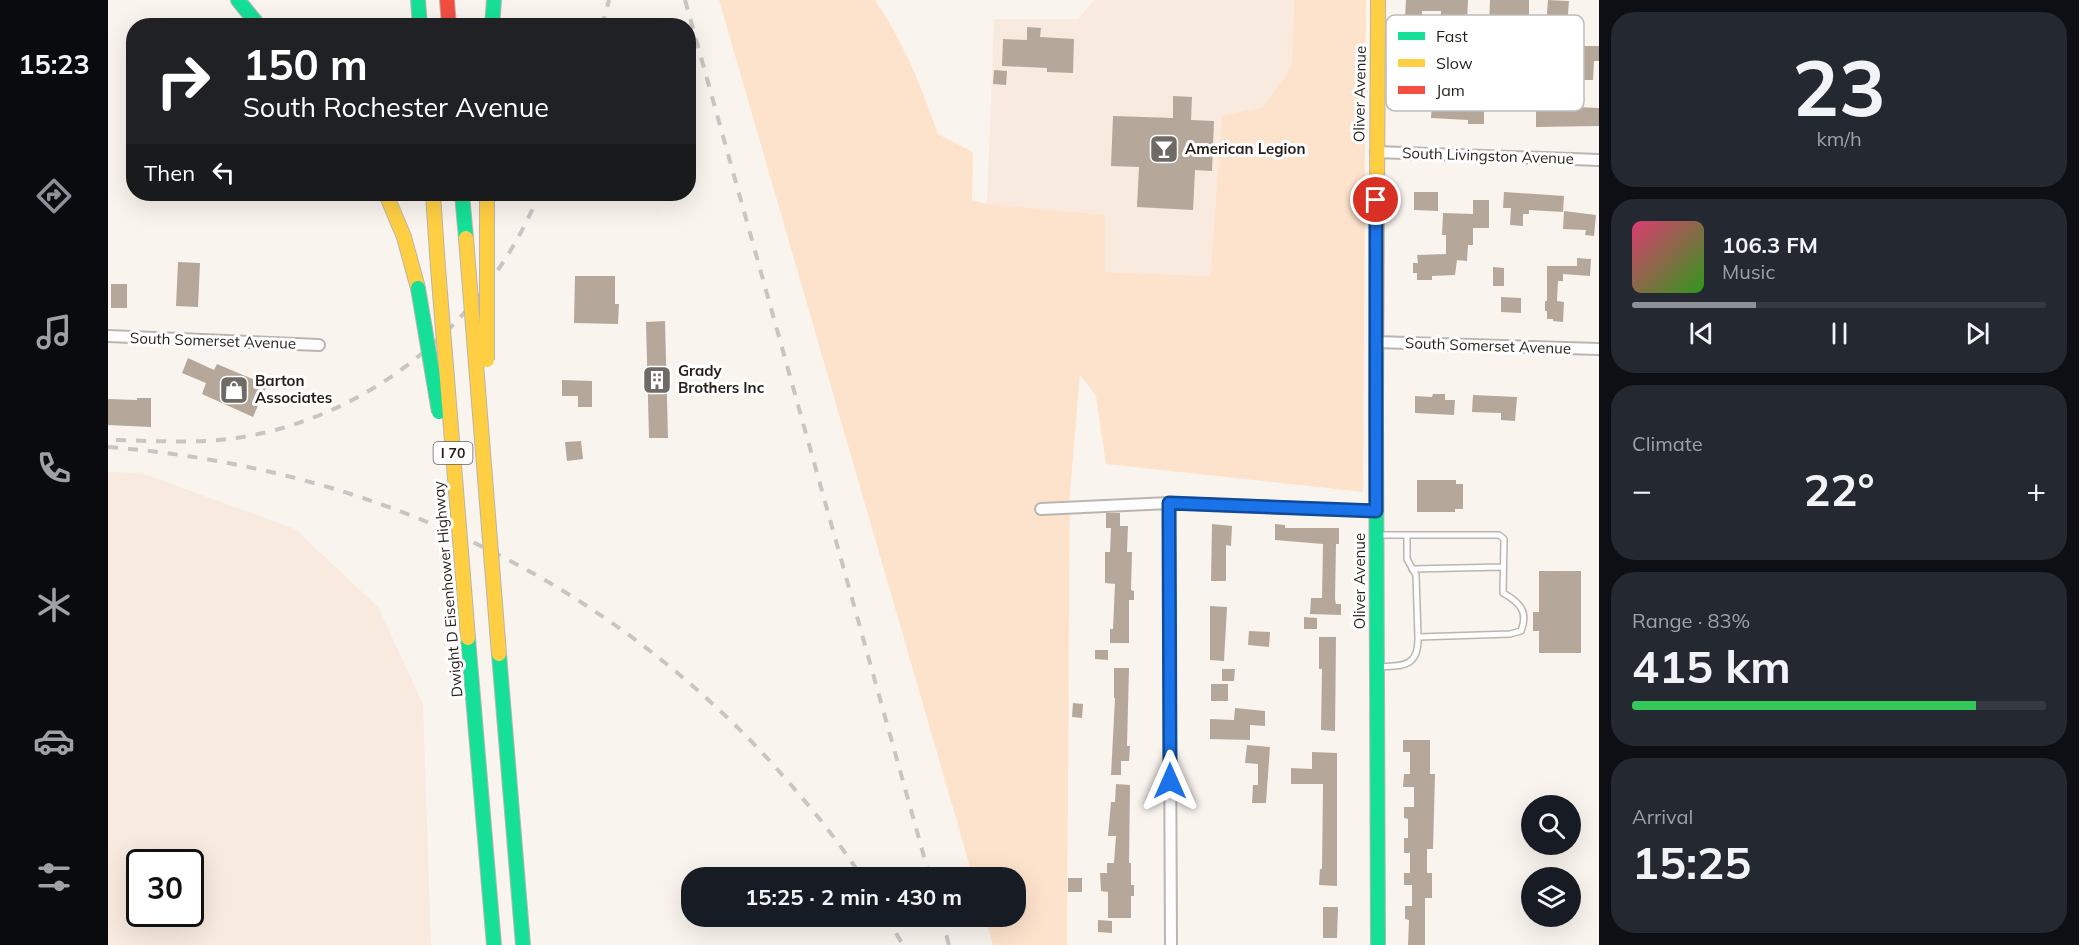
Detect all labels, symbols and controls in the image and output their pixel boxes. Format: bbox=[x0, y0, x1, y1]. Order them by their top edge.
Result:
legend bbox=[1386, 15, 1584, 111]
text: Fast bbox=[1436, 26, 1468, 46]
text: 150 m bbox=[243, 38, 368, 91]
text: 23 bbox=[1792, 38, 1886, 136]
icon: right bbox=[144, 42, 222, 120]
street label: Oliver Avenue bbox=[1349, 46, 1370, 142]
text: 15:23 bbox=[18, 47, 90, 81]
text: Slow bbox=[1436, 53, 1473, 73]
text: Jam bbox=[1436, 80, 1465, 100]
text: South Rochester Avenue bbox=[243, 90, 549, 124]
text: km/h bbox=[1816, 126, 1862, 151]
bar icon: American Legion bbox=[1148, 133, 1180, 165]
place label: American Legion bbox=[1185, 139, 1305, 158]
street label: South Livingston Avenue bbox=[1402, 143, 1574, 168]
icon: left bbox=[207, 156, 240, 189]
text: Then bbox=[144, 159, 195, 187]
pin bbox=[1350, 174, 1401, 225]
icon: directions bbox=[33, 175, 75, 217]
icon: arrive bbox=[1359, 183, 1392, 216]
text: 106.3 FM bbox=[1722, 231, 1818, 259]
text: Music bbox=[1722, 259, 1775, 284]
icon: music bbox=[33, 311, 75, 353]
icon: previous bbox=[1685, 317, 1718, 350]
icon: pause bbox=[1823, 317, 1856, 350]
icon: next bbox=[1961, 317, 1994, 350]
street label: South Somerset Avenue bbox=[130, 328, 296, 353]
street label: South Somerset Avenue bbox=[1405, 333, 1571, 358]
place label: Grady Brothers Inc bbox=[678, 361, 765, 397]
building icon: Grady Brothers Inc bbox=[641, 364, 673, 396]
place label: Barton Associates bbox=[255, 371, 332, 407]
shop icon: Barton Associates bbox=[218, 374, 250, 406]
text: Climate bbox=[1632, 431, 1703, 456]
road number: I 70 bbox=[434, 442, 472, 464]
icon: phone bbox=[33, 447, 75, 489]
text: 22° bbox=[1803, 461, 1875, 517]
text: − bbox=[1632, 469, 1652, 510]
text: + bbox=[2026, 469, 2046, 510]
street label: Dwight D Eisenhower Highway bbox=[429, 480, 466, 698]
street label: Oliver Avenue bbox=[1350, 533, 1369, 629]
icon: climate bbox=[33, 584, 75, 626]
text: Range · 83% bbox=[1632, 608, 1750, 633]
text: 415 km bbox=[1632, 638, 1791, 694]
icon: car bbox=[33, 720, 75, 762]
position arrow bbox=[1138, 749, 1202, 813]
map controls bbox=[1521, 795, 1581, 927]
button: search bbox=[1521, 795, 1581, 855]
text: Arrival bbox=[1632, 804, 1693, 829]
text: 15:25 bbox=[1632, 834, 1751, 890]
speed limit sign: 30 bbox=[126, 849, 204, 927]
icon: filters bbox=[33, 856, 75, 898]
button: layers bbox=[1521, 867, 1581, 927]
text: 15:25 · 2 min · 430 m bbox=[745, 883, 962, 911]

